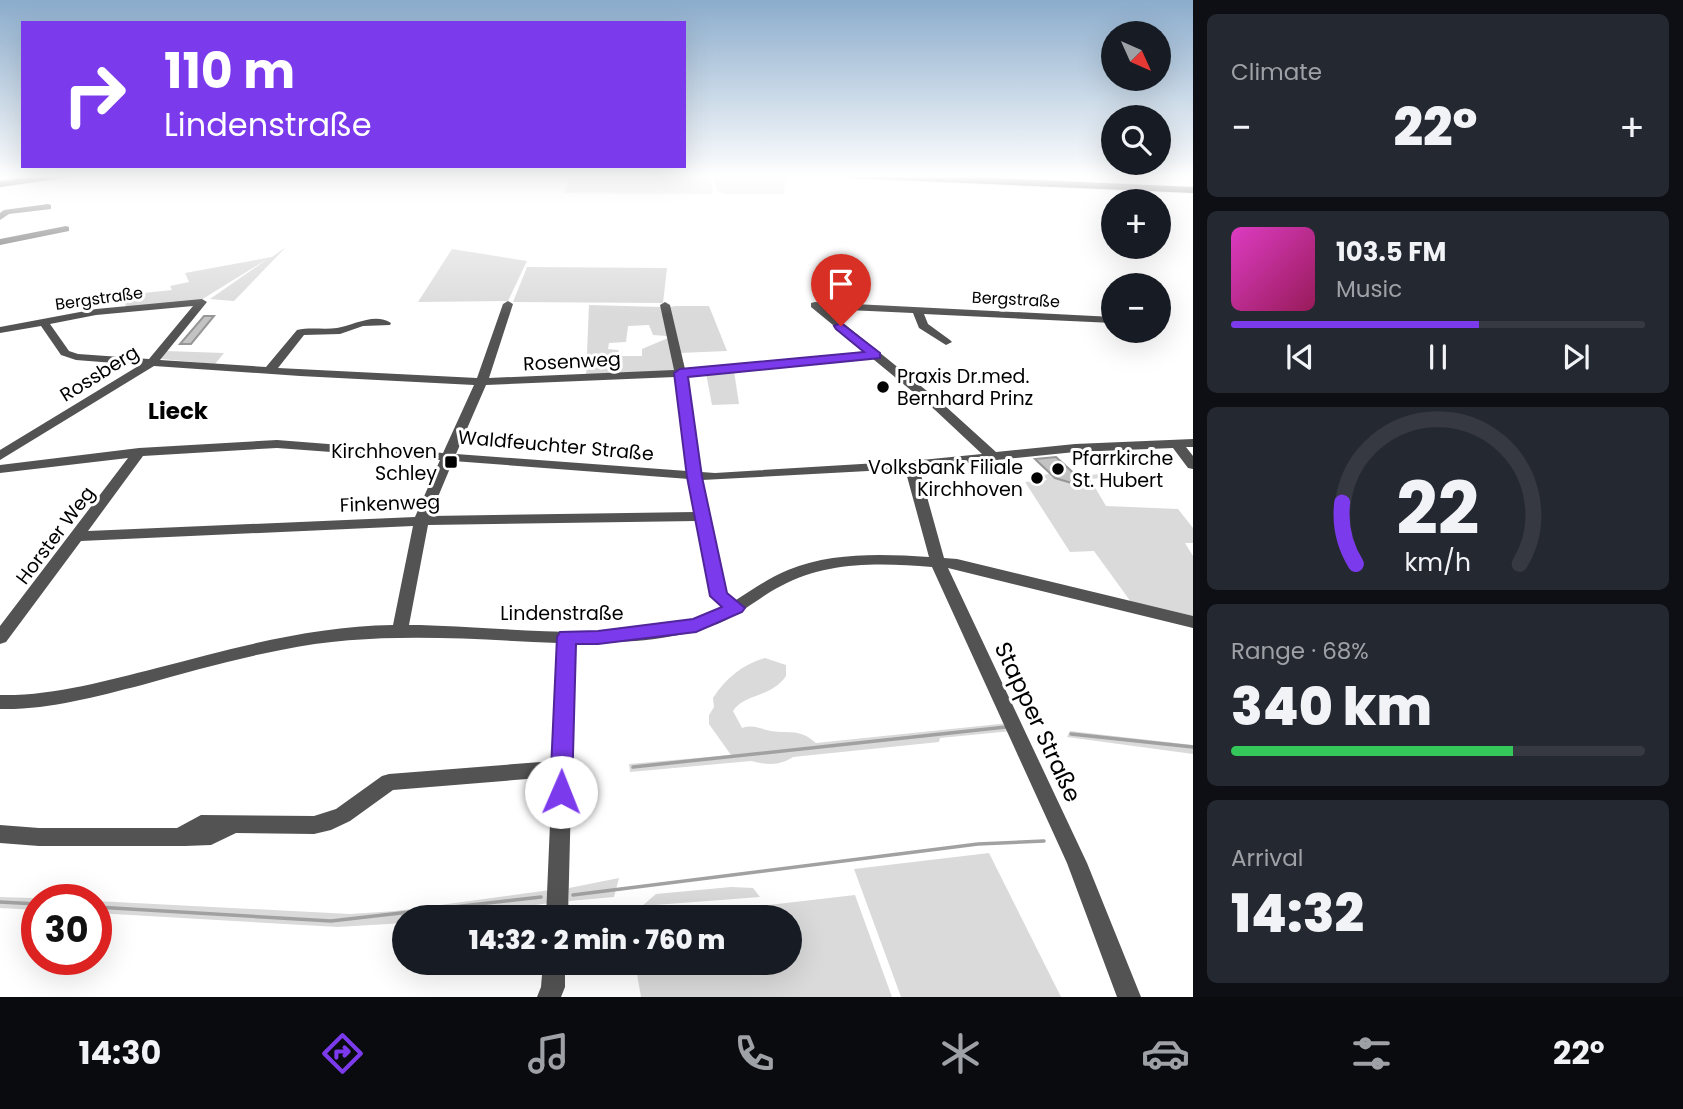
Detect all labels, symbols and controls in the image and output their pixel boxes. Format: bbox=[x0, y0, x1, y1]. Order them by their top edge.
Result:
north arrow bbox=[1101, 21, 1171, 91]
map controls bbox=[1101, 21, 1171, 343]
text: 110 m bbox=[164, 37, 295, 105]
icon: right bbox=[49, 49, 140, 140]
text: Climate bbox=[1231, 56, 1322, 88]
text: 22° bbox=[1393, 91, 1478, 164]
text: − bbox=[1231, 101, 1252, 154]
text: + bbox=[1619, 101, 1645, 154]
text: Lindenstraße bbox=[164, 102, 372, 147]
button: search bbox=[1101, 105, 1171, 175]
button: + bbox=[1101, 189, 1171, 259]
text: 103.5 FM bbox=[1336, 234, 1446, 270]
pin bbox=[811, 254, 871, 326]
icon: arrive bbox=[822, 265, 860, 303]
button: − bbox=[1101, 273, 1171, 343]
text: Music bbox=[1336, 273, 1402, 305]
street label: Bergstraße bbox=[54, 281, 144, 316]
street label: Bergstraße bbox=[971, 286, 1061, 313]
icon: previous bbox=[1281, 338, 1319, 376]
icon: pause bbox=[1419, 338, 1457, 376]
icon: next bbox=[1557, 338, 1595, 376]
street label: Rossberg bbox=[55, 339, 144, 408]
street label: Rosenweg bbox=[522, 345, 622, 378]
place label: Praxis Dr.med. Bernhard Prinz bbox=[897, 363, 1033, 412]
marker: Praxis Dr.med. Bernhard Prinz bbox=[875, 379, 891, 395]
district label: Lieck bbox=[148, 395, 209, 427]
street label: Waldfeuchter Straße bbox=[457, 423, 655, 468]
place label: Kirchhoven Schley bbox=[331, 438, 437, 487]
place label: Pfarrkirche St. Hubert bbox=[1072, 445, 1173, 494]
marker: Kirchhoven Schley bbox=[443, 454, 459, 470]
place label: Volksbank Filiale Kirchhoven bbox=[868, 454, 1023, 503]
text: 22 bbox=[1396, 459, 1480, 560]
marker: Pfarrkirche St. Hubert bbox=[1050, 461, 1066, 477]
marker: Volksbank Filiale Kirchhoven bbox=[1029, 470, 1045, 486]
street label: Horster Weg bbox=[10, 481, 101, 590]
street label: Finkenweg bbox=[339, 488, 441, 519]
text: km/h bbox=[1405, 545, 1471, 580]
street label: Lindenstraße bbox=[500, 600, 624, 627]
text: Range · 68% bbox=[1231, 635, 1369, 667]
street label: Stapper Straße bbox=[987, 637, 1089, 807]
text: 340 km bbox=[1231, 670, 1432, 743]
position arrow bbox=[524, 755, 598, 829]
text: Arrival bbox=[1231, 842, 1303, 874]
text: 14:32 bbox=[1231, 877, 1364, 950]
speed limit sign: 30 bbox=[21, 884, 112, 975]
text: 14:32 · 2 min · 760 m bbox=[469, 922, 725, 958]
icon: directions bbox=[318, 1029, 367, 1078]
icon: music bbox=[524, 1029, 573, 1078]
icon: phone bbox=[730, 1029, 779, 1078]
icon: climate bbox=[936, 1029, 985, 1078]
icon: car bbox=[1141, 1029, 1190, 1078]
icon: filters bbox=[1347, 1029, 1396, 1078]
text: 14:30 bbox=[78, 1030, 161, 1075]
text: 22° bbox=[1553, 1030, 1604, 1075]

